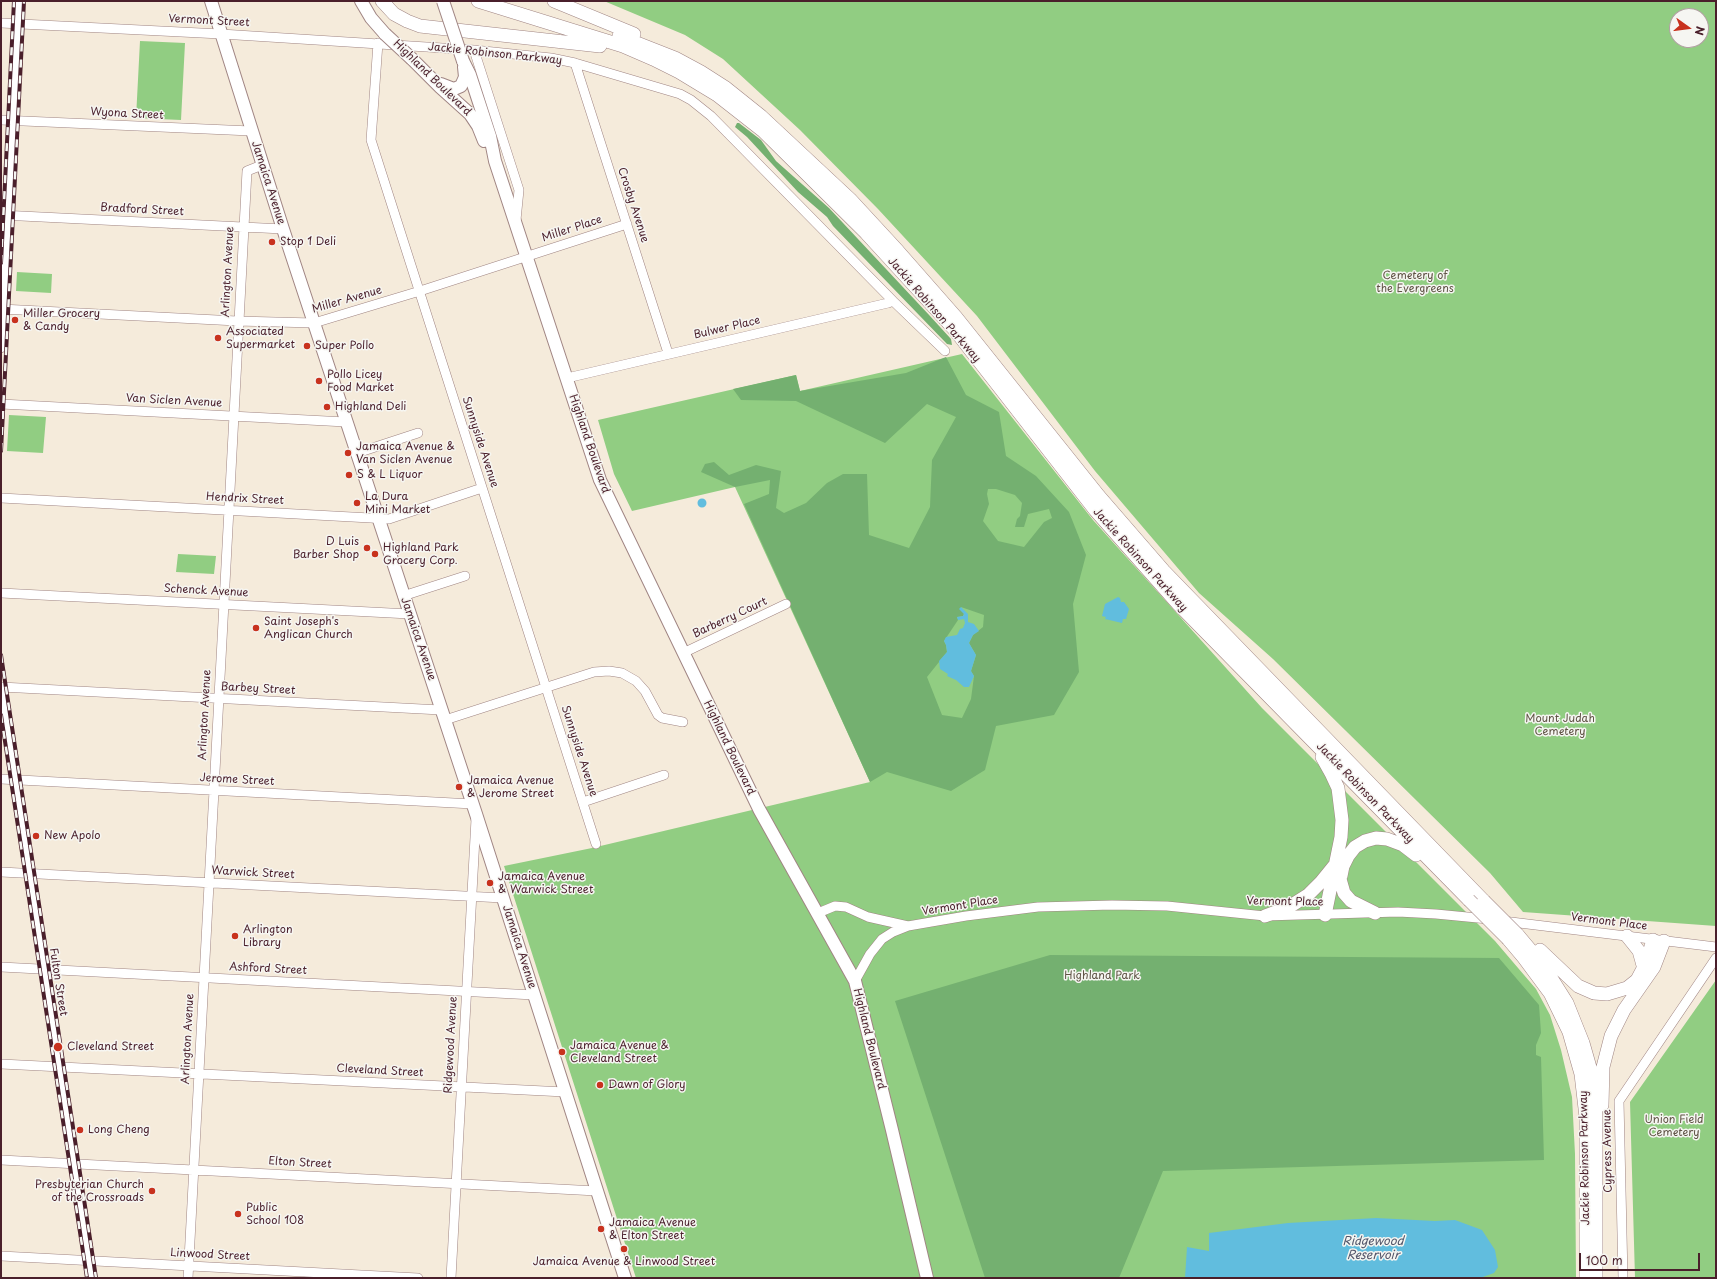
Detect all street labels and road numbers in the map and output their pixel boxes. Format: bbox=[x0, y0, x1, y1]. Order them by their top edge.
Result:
street label: Vermont Street bbox=[168, 12, 250, 30]
street label: Highland Boulevard bbox=[390, 37, 474, 119]
street label: Jackie Robinson Parkway bbox=[427, 40, 563, 68]
street label: Wyona Street bbox=[90, 105, 164, 123]
street label: Jamaica Avenue bbox=[248, 140, 288, 226]
street label: Crosby Avenue bbox=[615, 166, 651, 244]
street label: Bradford Street bbox=[100, 201, 184, 219]
street label: Miller Place bbox=[540, 213, 604, 245]
street label: Arlington Avenue bbox=[219, 226, 237, 318]
street label: Jackie Robinson Parkway bbox=[885, 255, 983, 365]
street label: Miller Avenue bbox=[311, 284, 383, 316]
street label: Bulwer Place bbox=[692, 314, 762, 342]
street label: Van Siclen Avenue bbox=[126, 392, 222, 410]
street label: Highland Boulevard bbox=[566, 393, 612, 495]
street label: Sunnyside Avenue bbox=[459, 395, 501, 489]
street label: Hendrix Street bbox=[206, 490, 284, 508]
street label: Jackie Robinson Parkway bbox=[1090, 506, 1190, 614]
street label: Schenck Avenue bbox=[163, 582, 249, 600]
street label: Barberry Court bbox=[691, 595, 769, 641]
street label: Jamaica Avenue bbox=[398, 596, 438, 682]
street label: Arlington Avenue bbox=[196, 669, 214, 761]
street label: Barbey Street bbox=[220, 680, 296, 698]
street label: Highland Boulevard bbox=[700, 699, 758, 797]
street label: Sunnyside Avenue bbox=[558, 704, 600, 798]
street label: Jackie Robinson Parkway bbox=[1313, 740, 1417, 846]
street label: Jerome Street bbox=[199, 771, 275, 789]
street label: Warwick Street bbox=[211, 864, 295, 882]
street label: Vermont Place bbox=[921, 893, 999, 919]
street label: Vermont Place bbox=[1247, 895, 1323, 909]
street label: Jamaica Avenue bbox=[499, 904, 539, 990]
street label: Vermont Place bbox=[1570, 911, 1648, 933]
street label: Fulton Street bbox=[46, 947, 70, 1017]
street label: Ashford Street bbox=[229, 960, 307, 978]
street label: Highland Boulevard bbox=[850, 987, 888, 1091]
street label: Arlington Avenue bbox=[179, 993, 197, 1085]
street label: Ridgewood Avenue bbox=[442, 996, 460, 1094]
street label: Cleveland Street bbox=[336, 1062, 424, 1080]
street label: Jackie Robinson Parkway bbox=[1577, 1091, 1593, 1225]
street label: Cypress Avenue bbox=[1601, 1109, 1615, 1193]
street label: Elton Street bbox=[268, 1155, 332, 1171]
street label: Linwood Street bbox=[170, 1246, 250, 1264]

